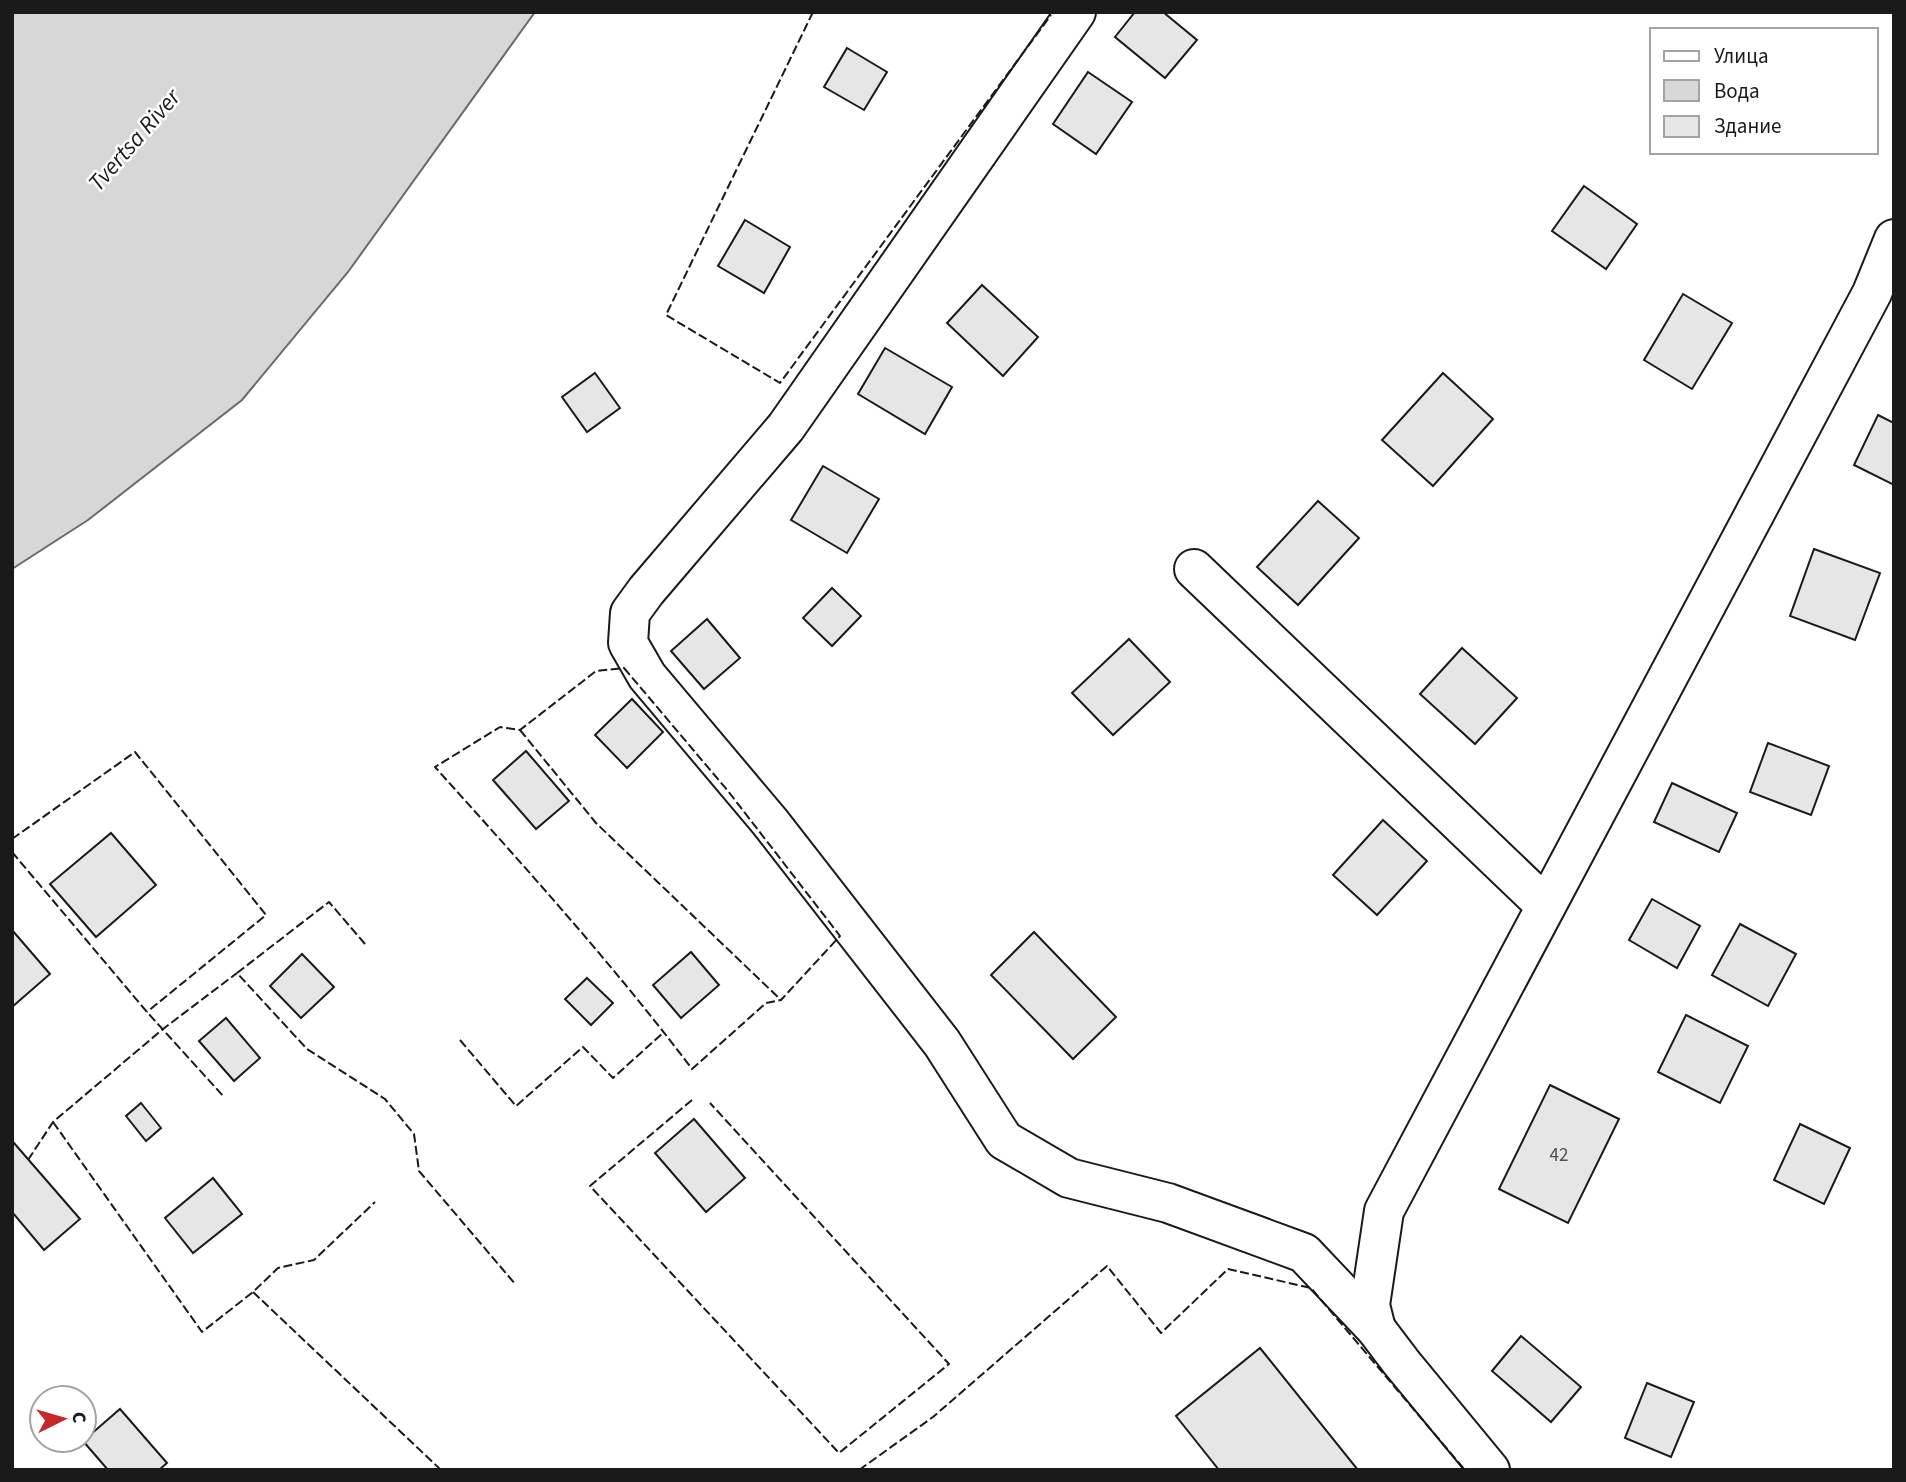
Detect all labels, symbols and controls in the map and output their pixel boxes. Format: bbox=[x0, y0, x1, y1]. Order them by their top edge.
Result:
legend bbox=[1650, 28, 1878, 154]
text: Улица bbox=[1714, 41, 1769, 71]
text: Вода bbox=[1714, 76, 1760, 106]
water label: Tvertsa River bbox=[80, 80, 190, 199]
text: Здание bbox=[1714, 111, 1782, 141]
house number: 42 bbox=[1550, 1142, 1568, 1169]
north arrow bbox=[28, 1384, 98, 1454]
text: С bbox=[65, 1411, 92, 1424]

